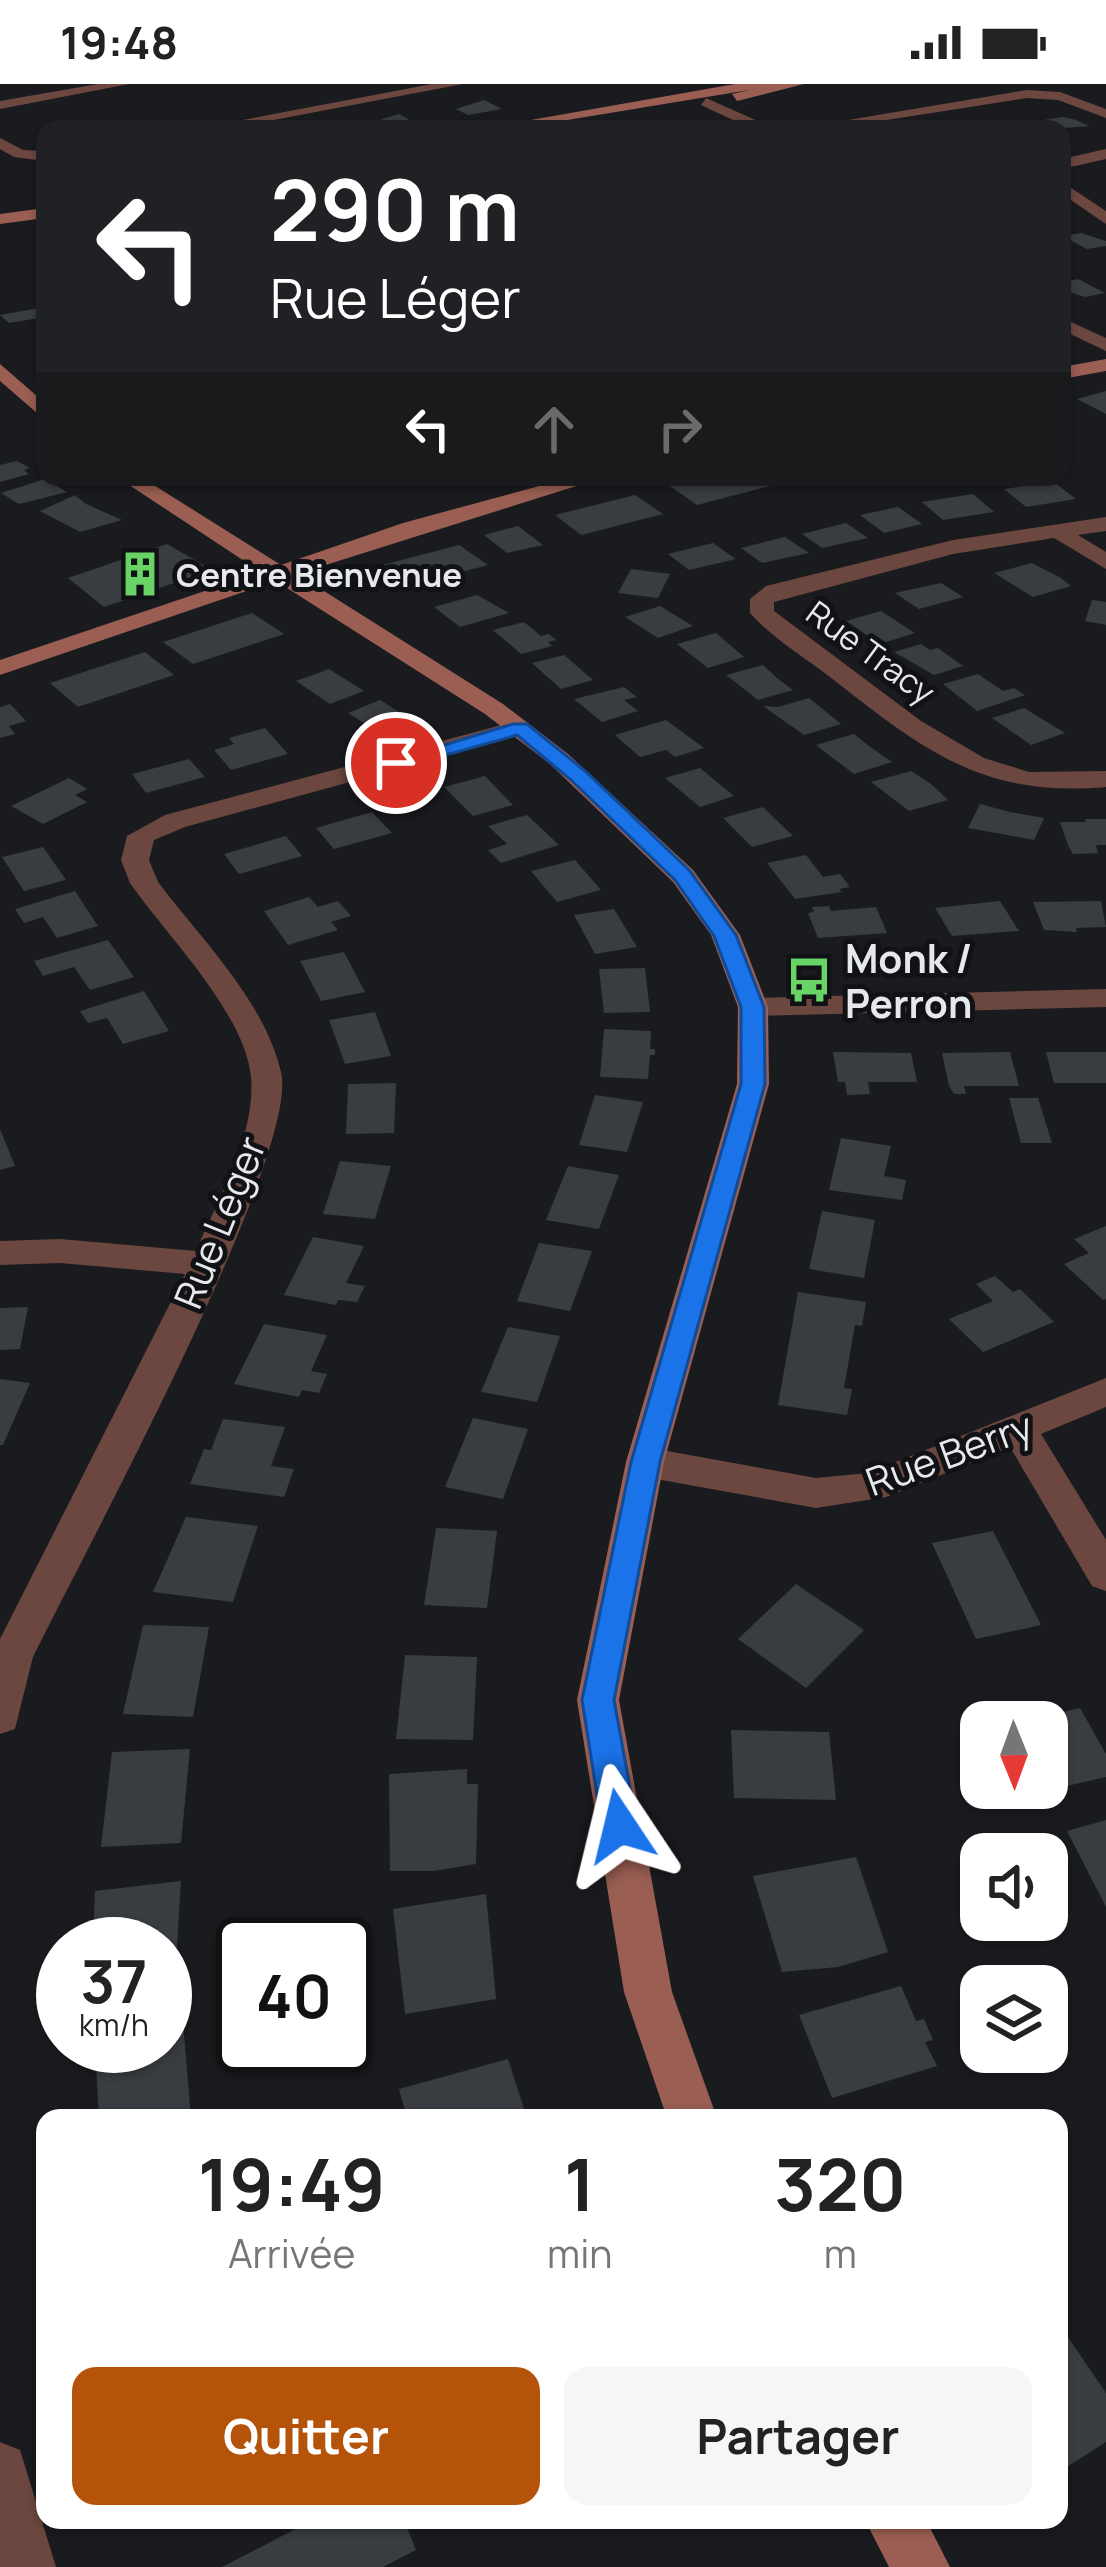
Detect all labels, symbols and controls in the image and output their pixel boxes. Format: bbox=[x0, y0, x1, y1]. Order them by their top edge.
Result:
text: 19:48 bbox=[60, 11, 178, 73]
text: 290 m bbox=[270, 151, 520, 266]
icon: left bbox=[72, 168, 228, 324]
text: Rue Léger bbox=[270, 260, 521, 334]
icon: left bbox=[395, 396, 461, 462]
icon: ahead bbox=[521, 396, 587, 462]
icon: right bbox=[647, 396, 713, 462]
building icon: Centre Bienvenue bbox=[115, 549, 165, 599]
place label: Centre Bienvenue bbox=[176, 552, 462, 597]
street label: Rue Tracy bbox=[798, 590, 944, 714]
pin bbox=[345, 712, 447, 814]
icon: arrive bbox=[363, 730, 429, 796]
place label: Monk / Perron bbox=[845, 931, 973, 1030]
bus stop icon: Monk / Perron bbox=[784, 955, 834, 1005]
street label: Rue Léger bbox=[160, 1128, 278, 1316]
street label: Rue Berry bbox=[858, 1398, 1040, 1508]
north arrow bbox=[960, 1701, 1068, 1809]
map controls bbox=[960, 1701, 1068, 2073]
position arrow bbox=[557, 1763, 683, 1889]
button: sound bbox=[960, 1833, 1068, 1941]
speed limit sign: 40 bbox=[216, 1917, 372, 2073]
text: 37 bbox=[81, 1939, 147, 2021]
button: layers bbox=[960, 1965, 1068, 2073]
text: km/h bbox=[79, 2004, 149, 2045]
text: 19:49 bbox=[198, 2134, 385, 2233]
text: 1 bbox=[564, 2134, 596, 2233]
text: 320 bbox=[774, 2134, 906, 2233]
text: Arrivée bbox=[228, 2226, 355, 2280]
text: min bbox=[547, 2226, 612, 2280]
text: m bbox=[824, 2226, 857, 2280]
button: Quitter bbox=[72, 2367, 540, 2505]
button: Partager bbox=[564, 2367, 1032, 2505]

